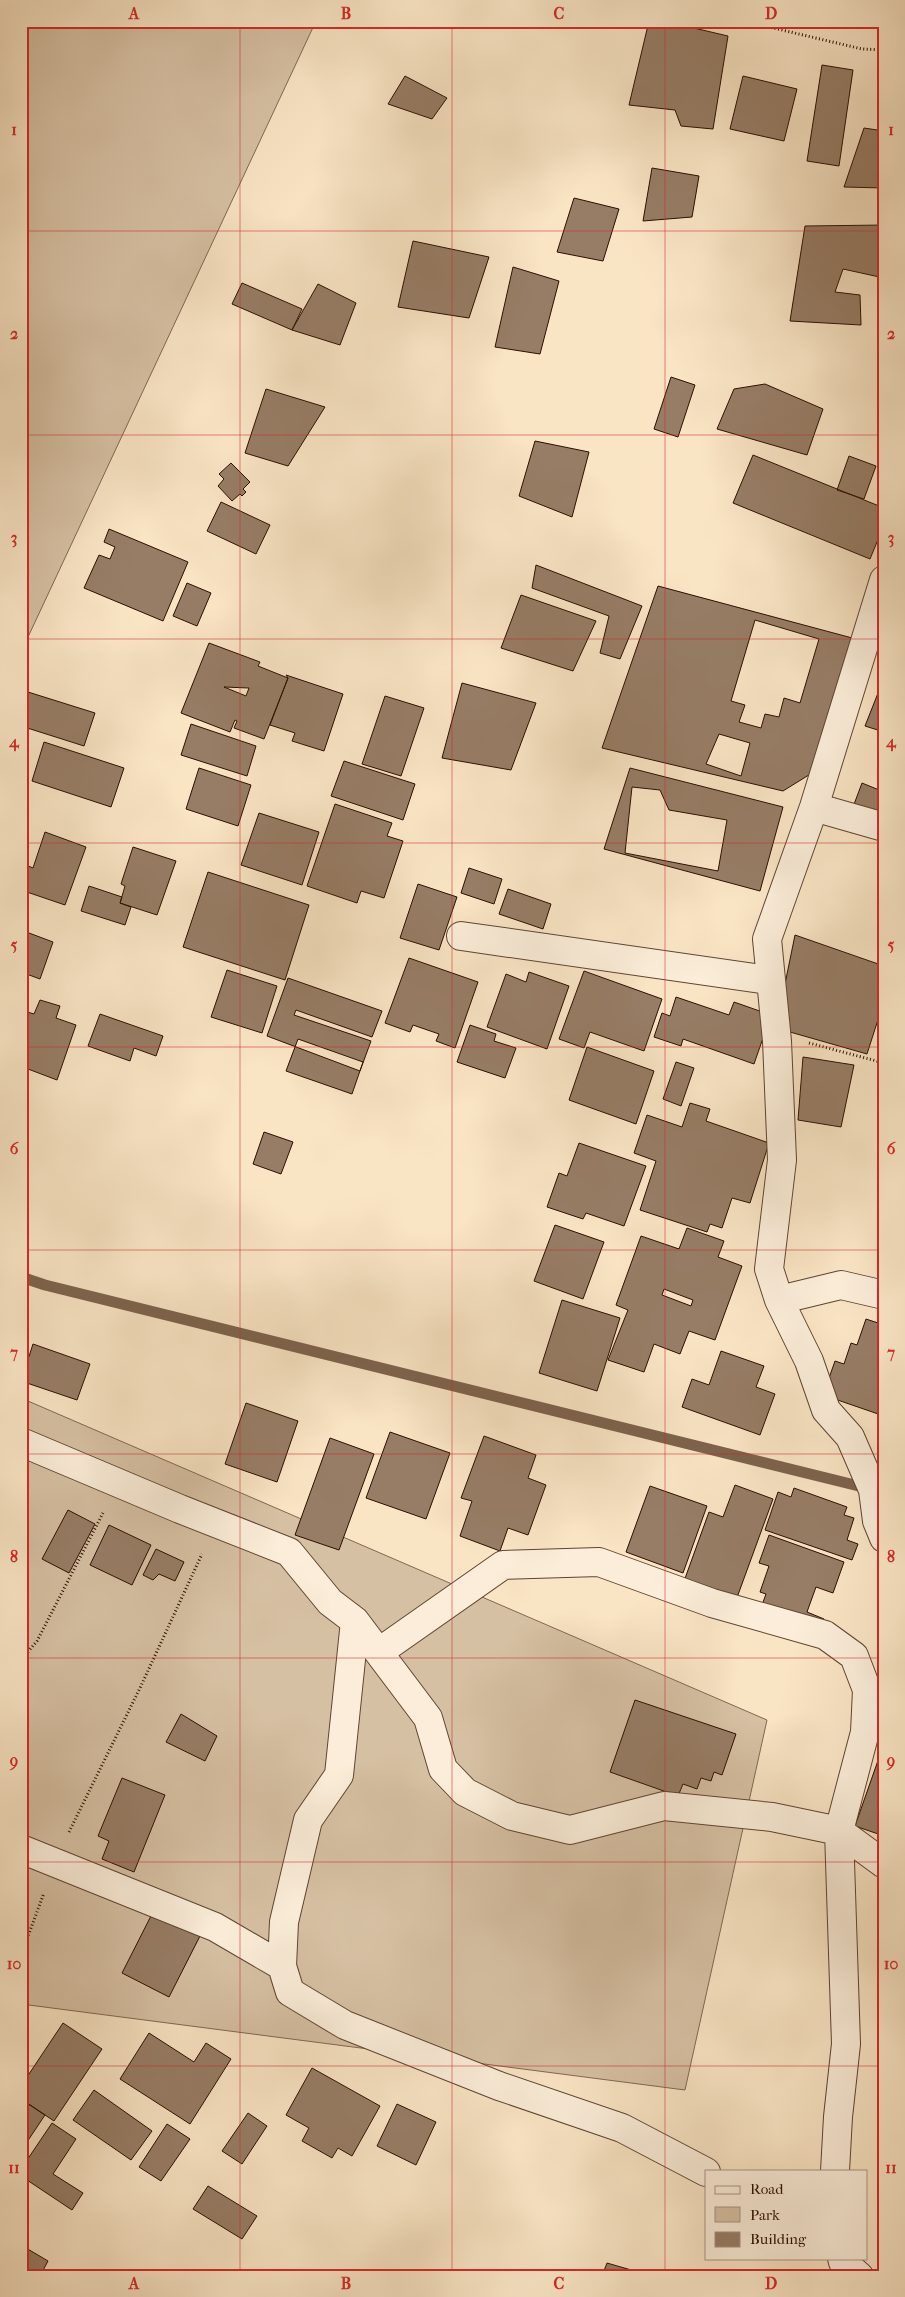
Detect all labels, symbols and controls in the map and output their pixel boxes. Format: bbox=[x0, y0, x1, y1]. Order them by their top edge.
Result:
text: A bbox=[128, 4, 140, 23]
text: B bbox=[341, 4, 351, 23]
text: C bbox=[554, 4, 565, 23]
text: D bbox=[765, 4, 777, 23]
text: 1 bbox=[11, 120, 17, 139]
text: 1 bbox=[888, 120, 894, 139]
text: 2 bbox=[10, 324, 18, 343]
text: 2 bbox=[887, 324, 895, 343]
text: 3 bbox=[11, 528, 17, 548]
text: 3 bbox=[888, 528, 894, 548]
text: 4 bbox=[8, 732, 20, 752]
text: 4 bbox=[885, 732, 897, 752]
text: 5 bbox=[11, 935, 18, 954]
text: 5 bbox=[888, 935, 895, 954]
text: 6 bbox=[10, 1139, 19, 1158]
text: 6 bbox=[887, 1139, 896, 1158]
text: 7 bbox=[9, 1343, 18, 1362]
text: 7 bbox=[886, 1343, 895, 1362]
text: 8 bbox=[10, 1547, 18, 1566]
text: 8 bbox=[887, 1547, 895, 1566]
text: 9 bbox=[9, 1751, 18, 1771]
text: 9 bbox=[886, 1751, 895, 1771]
text: 10 bbox=[7, 1954, 21, 1973]
text: 10 bbox=[884, 1954, 898, 1973]
text: 11 bbox=[8, 2158, 20, 2177]
text: 11 bbox=[885, 2158, 897, 2177]
legend bbox=[705, 2170, 868, 2260]
text: Road bbox=[750, 2180, 784, 2198]
text: Park bbox=[750, 2206, 780, 2224]
text: Building bbox=[750, 2230, 807, 2248]
text: A bbox=[128, 2274, 140, 2293]
text: B bbox=[341, 2274, 351, 2293]
text: C bbox=[554, 2274, 565, 2293]
text: D bbox=[765, 2274, 777, 2293]

